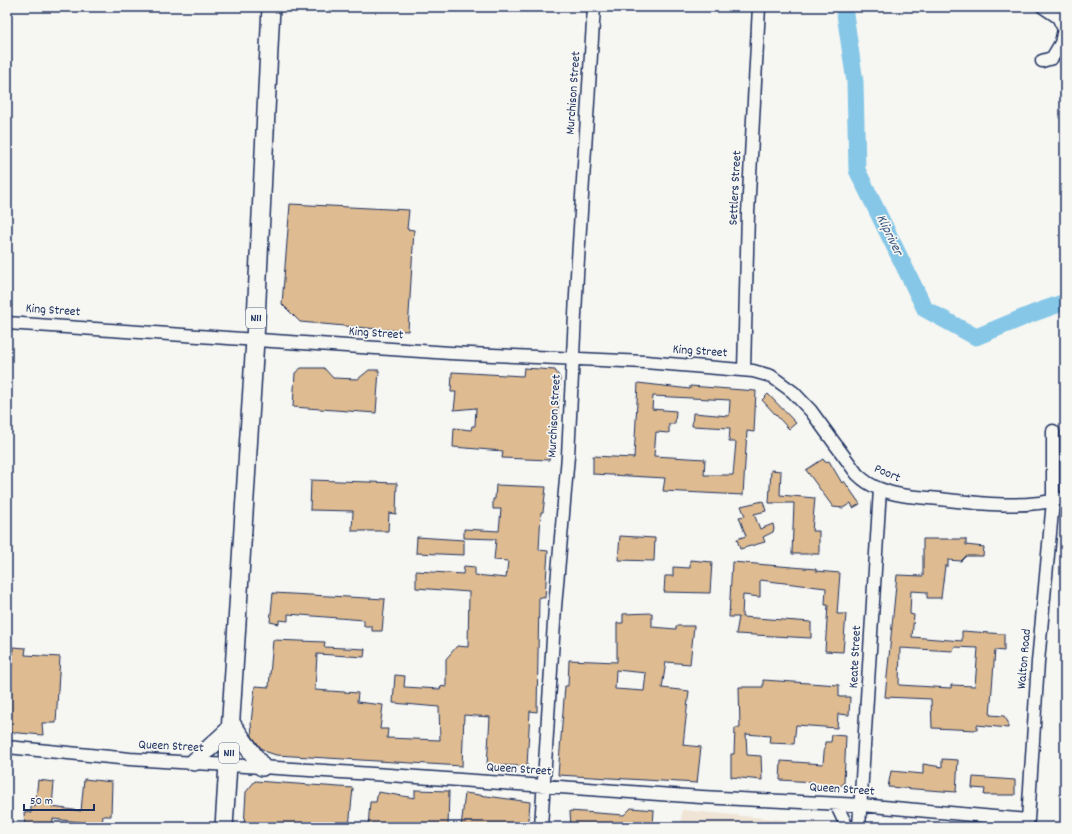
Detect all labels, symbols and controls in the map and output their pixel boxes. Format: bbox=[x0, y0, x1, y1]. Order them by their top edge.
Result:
street label: Murchison Street bbox=[562, 51, 586, 135]
street label: Settlers Street bbox=[725, 150, 747, 226]
water label: Klipriver bbox=[870, 211, 908, 261]
street label: King Street bbox=[25, 300, 81, 322]
road number: N11 bbox=[246, 308, 266, 328]
street label: King Street bbox=[348, 323, 404, 345]
street label: King Street bbox=[672, 341, 728, 363]
street label: Murchison Street bbox=[543, 374, 567, 458]
street label: Poort bbox=[871, 460, 903, 488]
street label: Keate Street bbox=[845, 625, 867, 689]
street label: Walton Road bbox=[1013, 628, 1037, 690]
street label: Queen Street bbox=[138, 736, 204, 758]
road number: N11 bbox=[219, 743, 239, 763]
street label: Queen Street bbox=[486, 758, 552, 782]
street label: Queen Street bbox=[809, 778, 875, 802]
scale bar bbox=[24, 786, 94, 812]
text: 50 m bbox=[30, 793, 53, 810]

